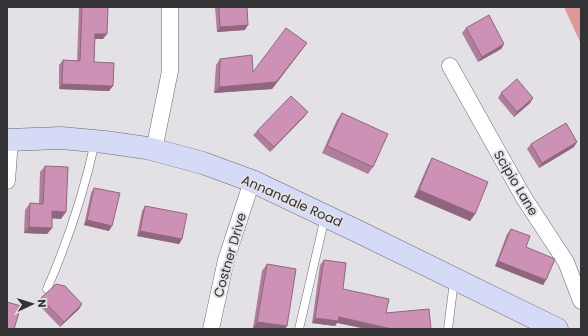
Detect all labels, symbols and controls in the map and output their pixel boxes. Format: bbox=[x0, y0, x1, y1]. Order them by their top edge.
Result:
street label: Scipio Lane bbox=[489, 147, 543, 219]
street label: Annandale Road bbox=[239, 170, 345, 232]
street label: Costner Drive bbox=[209, 210, 251, 300]
north arrow bbox=[12, 284, 52, 324]
text: N bbox=[34, 299, 50, 308]

